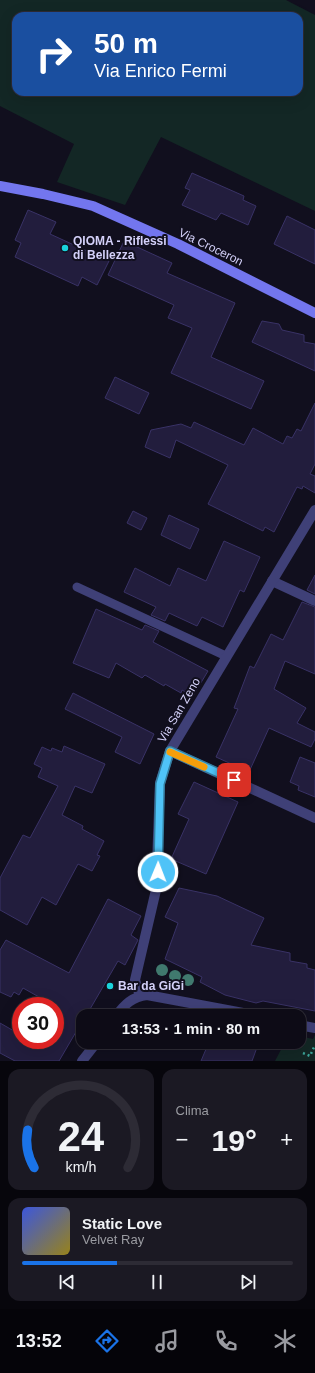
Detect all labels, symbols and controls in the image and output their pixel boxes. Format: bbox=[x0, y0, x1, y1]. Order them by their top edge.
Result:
icon: right bbox=[28, 28, 80, 80]
text: 50 m bbox=[94, 28, 158, 59]
text: Via Enrico Fermi bbox=[94, 61, 227, 81]
street label: Via Croceron bbox=[177, 225, 245, 269]
place label: QIOMA - Riflessi di Bellezza bbox=[73, 234, 167, 262]
marker: QIOMA - Riflessi di Bellezza bbox=[60, 243, 70, 253]
street label: Via San Zeno bbox=[155, 675, 203, 745]
pin bbox=[217, 763, 251, 797]
icon: arrive bbox=[223, 769, 245, 791]
position arrow bbox=[137, 851, 179, 893]
place label: Bar da GiGi bbox=[118, 979, 184, 993]
marker: Bar da GiGi bbox=[105, 981, 115, 991]
speed limit sign: 30 bbox=[12, 997, 64, 1049]
text: 13:53 · 1 min · 80 m bbox=[122, 1020, 260, 1037]
text: Clima bbox=[176, 1103, 209, 1118]
text: 24 bbox=[58, 1112, 104, 1159]
text: 19° bbox=[212, 1124, 257, 1157]
text: − bbox=[176, 1127, 188, 1152]
text: + bbox=[280, 1127, 293, 1152]
text: km/h bbox=[65, 1158, 96, 1174]
text: Static Love bbox=[82, 1215, 162, 1232]
text: Velvet Ray bbox=[82, 1232, 144, 1247]
icon: previous bbox=[56, 1271, 78, 1293]
icon: pause bbox=[146, 1271, 168, 1293]
icon: next bbox=[237, 1271, 259, 1293]
icon: directions bbox=[93, 1327, 121, 1355]
icon: music bbox=[153, 1327, 181, 1355]
icon: phone bbox=[212, 1327, 240, 1355]
icon: climate bbox=[271, 1327, 299, 1355]
text: 13:52 bbox=[16, 1331, 62, 1351]

